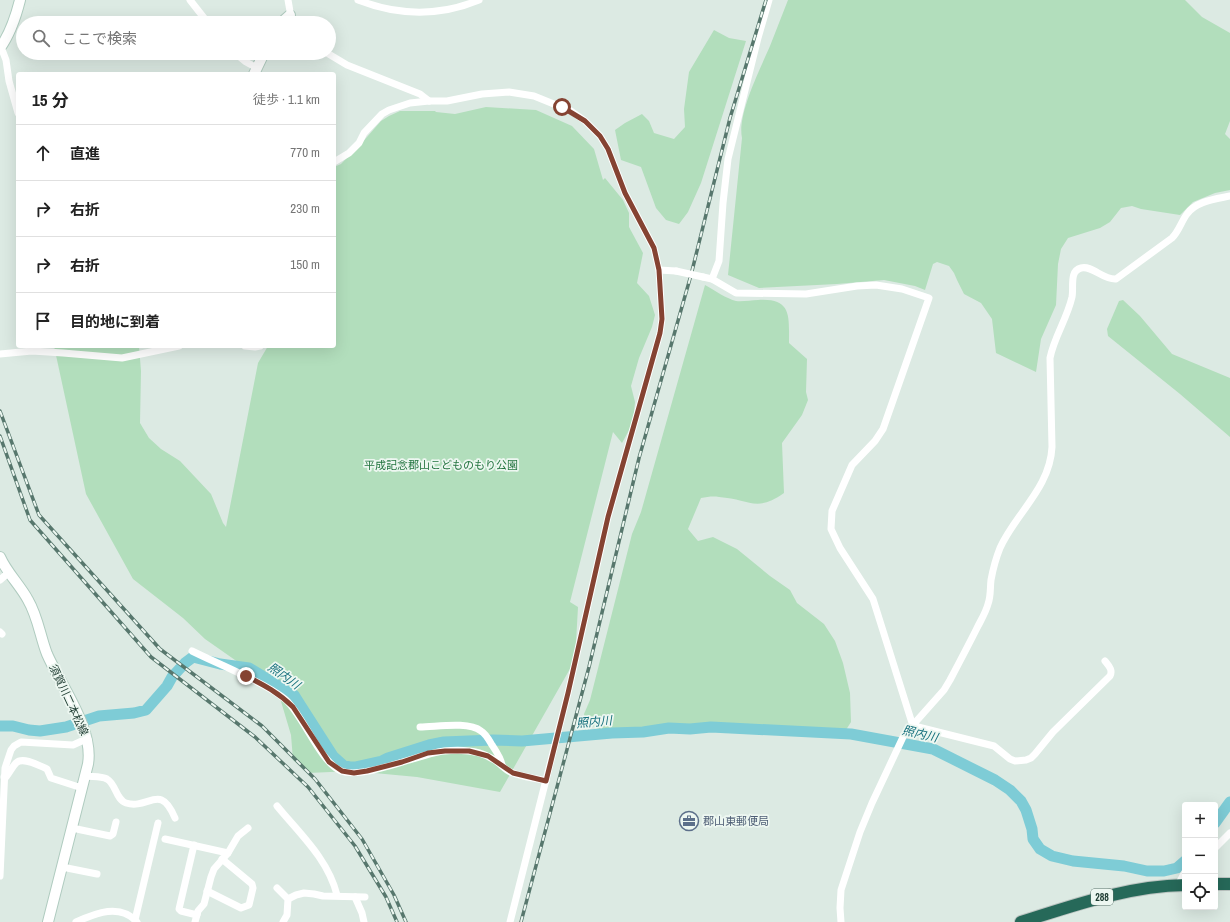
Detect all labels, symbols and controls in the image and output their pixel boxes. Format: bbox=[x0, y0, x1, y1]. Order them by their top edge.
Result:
search box bbox=[16, 16, 336, 60]
icon: search bbox=[30, 27, 52, 49]
text: ここで検索 bbox=[62, 28, 137, 49]
text: 15 分 bbox=[32, 88, 68, 111]
text: 徒歩 · 1.1 km bbox=[253, 91, 320, 108]
route start bbox=[553, 98, 571, 116]
icon: ahead bbox=[32, 142, 54, 164]
text: 直進 bbox=[70, 143, 100, 164]
text: 770 m bbox=[290, 144, 320, 161]
icon: right bbox=[32, 198, 54, 220]
text: 右折 bbox=[70, 199, 100, 220]
text: 230 m bbox=[290, 200, 320, 217]
icon: right bbox=[32, 254, 54, 276]
text: 右折 bbox=[70, 255, 100, 276]
text: 150 m bbox=[290, 256, 320, 273]
icon: arrive bbox=[32, 310, 54, 332]
text: 目的地に到着 bbox=[70, 311, 160, 332]
park label: 平成記念郡山こどものもり公園 bbox=[364, 458, 518, 472]
water label: 照内川 bbox=[265, 659, 305, 694]
street label: 須賀川二本松線 bbox=[46, 662, 92, 738]
route end bbox=[237, 667, 255, 685]
water label: 照内川 bbox=[575, 712, 615, 732]
water label: 照内川 bbox=[901, 722, 941, 746]
map controls bbox=[1182, 802, 1218, 910]
button: + bbox=[1182, 802, 1218, 838]
office icon: 郡山東郵便局 bbox=[678, 810, 700, 832]
place label: 郡山東郵便局 bbox=[703, 814, 769, 828]
button: − bbox=[1182, 838, 1218, 874]
button: locate bbox=[1182, 874, 1218, 910]
road number: 288 bbox=[1091, 889, 1113, 905]

